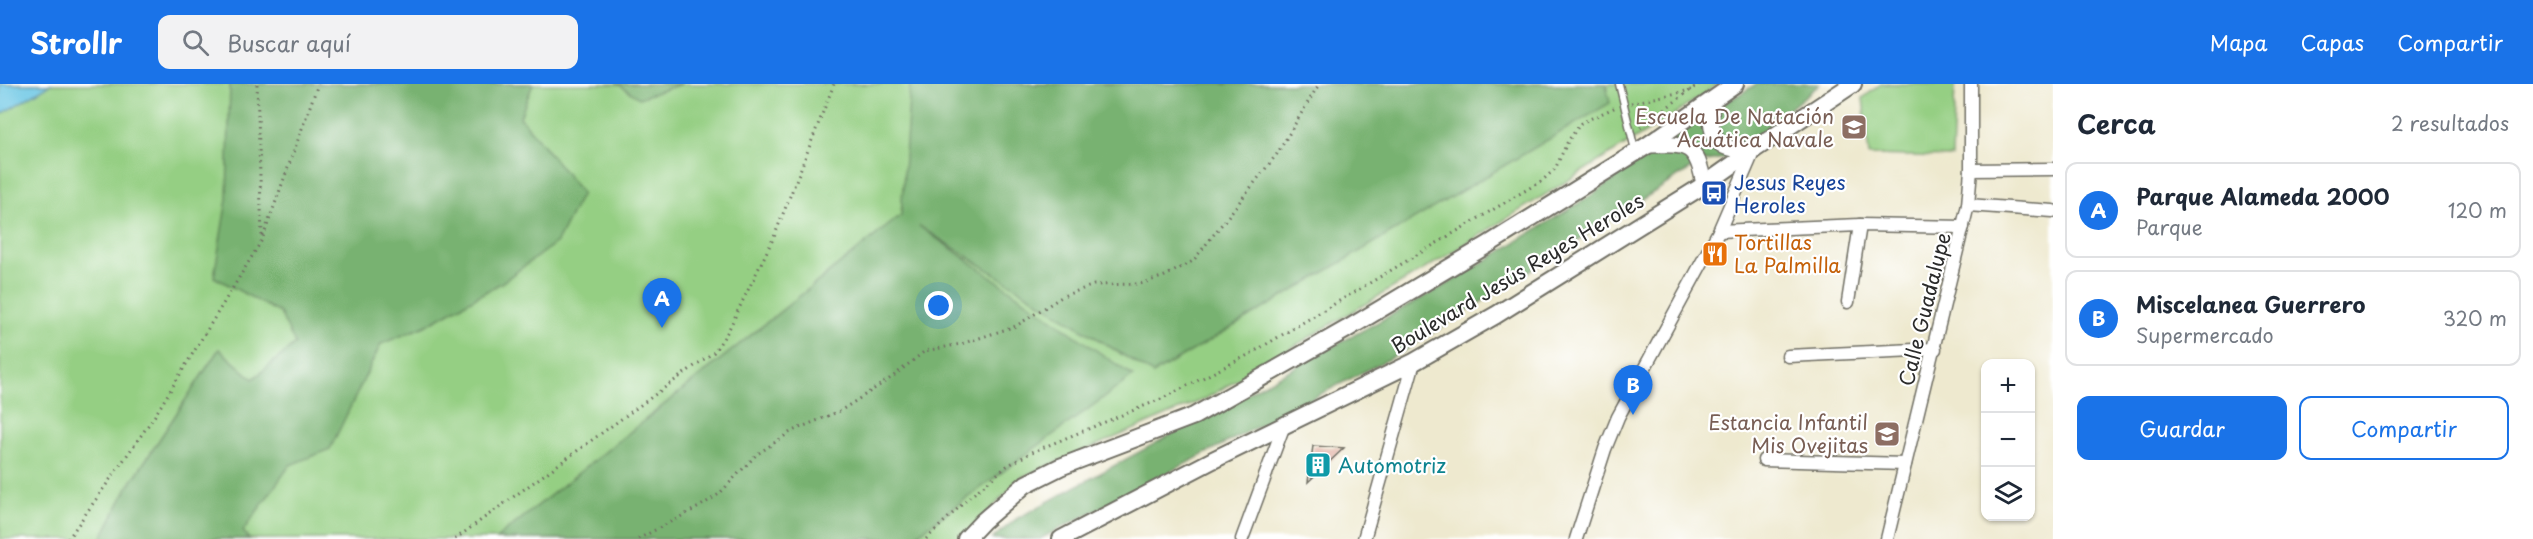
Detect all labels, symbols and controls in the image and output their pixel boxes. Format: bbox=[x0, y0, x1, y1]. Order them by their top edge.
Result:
search box bbox=[158, 15, 578, 69]
text: Strollr bbox=[30, 21, 122, 64]
icon: search bbox=[179, 26, 212, 59]
text: Buscar aquí bbox=[227, 26, 351, 59]
text: Mapa bbox=[2210, 26, 2268, 58]
text: Capas bbox=[2301, 26, 2364, 58]
text: Compartir bbox=[2397, 26, 2503, 58]
place label: Escuela De Natación Acuática Navale bbox=[1635, 101, 1834, 154]
text: Cerca bbox=[2077, 104, 2156, 143]
text: 2 resultados bbox=[2391, 108, 2509, 138]
school or university icon: Escuela De Natación Acuática Navale bbox=[1839, 112, 1869, 142]
place label: Jesus Reyes Heroles bbox=[1734, 167, 1846, 220]
bus stop icon: Jesus Reyes Heroles bbox=[1699, 178, 1729, 208]
text: Parque Alameda 2000 bbox=[2136, 179, 2390, 212]
street label: Boulevard Jesús Reyes Heroles bbox=[1385, 185, 1649, 361]
text: A bbox=[2091, 195, 2106, 225]
text: 120 m bbox=[2448, 195, 2507, 225]
text: Parque bbox=[2136, 212, 2203, 242]
place label: Tortillas La Palmilla bbox=[1734, 227, 1841, 280]
street label: Calle Guadalupe bbox=[1890, 229, 1958, 389]
restaurant icon: Tortillas La Palmilla bbox=[1700, 239, 1730, 269]
pin: A bbox=[642, 278, 682, 328]
text: Miscelanea Guerrero bbox=[2136, 287, 2365, 320]
your location bbox=[924, 291, 953, 320]
text: B bbox=[2092, 303, 2105, 333]
text: 320 m bbox=[2443, 303, 2507, 333]
text: Supermercado bbox=[2136, 320, 2274, 350]
map controls bbox=[1981, 359, 2035, 521]
button: + bbox=[1981, 359, 2035, 413]
pin: B bbox=[1614, 366, 1652, 415]
button: Guardar bbox=[2077, 396, 2287, 460]
button: Compartir bbox=[2299, 396, 2509, 460]
place label: Estancia Infantil Mis Ovejitas bbox=[1708, 407, 1868, 460]
button: − bbox=[1981, 413, 2035, 467]
school or university icon: Estancia Infantil Mis Ovejitas bbox=[1872, 419, 1902, 449]
building icon: Automotriz bbox=[1303, 450, 1333, 480]
place label: Automotriz bbox=[1338, 450, 1446, 480]
button: layers bbox=[1981, 467, 2035, 521]

